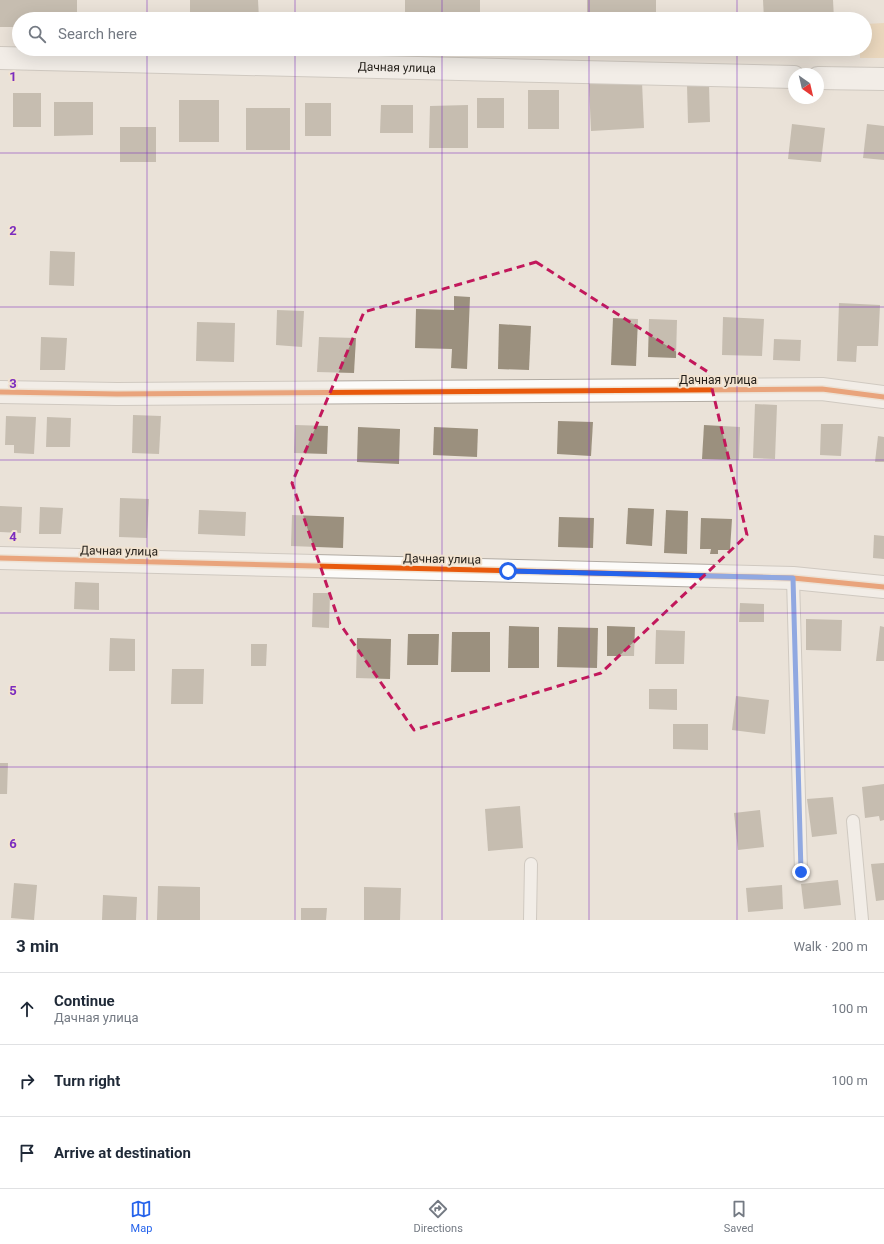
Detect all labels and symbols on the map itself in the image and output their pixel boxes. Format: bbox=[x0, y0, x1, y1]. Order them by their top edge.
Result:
street label: Дачная улица bbox=[358, 60, 436, 75]
north arrow bbox=[788, 68, 824, 104]
text: 1 bbox=[9, 69, 17, 84]
text: 2 bbox=[9, 223, 17, 238]
street label: Дачная улица bbox=[679, 373, 757, 387]
text: 3 bbox=[9, 376, 17, 391]
text: 4 bbox=[9, 529, 17, 544]
street label: Дачная улица bbox=[80, 543, 158, 559]
street label: Дачная улица bbox=[403, 551, 481, 567]
route start bbox=[499, 562, 517, 580]
text: 5 bbox=[9, 683, 17, 698]
text: 6 bbox=[9, 836, 17, 851]
route end bbox=[792, 863, 810, 881]

